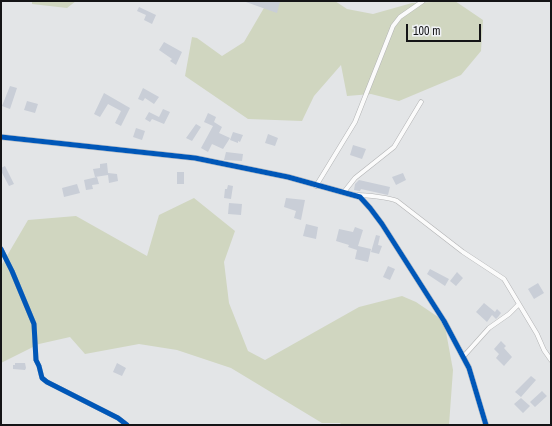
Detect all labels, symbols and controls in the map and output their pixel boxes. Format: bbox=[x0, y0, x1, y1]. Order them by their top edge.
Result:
scale bar bbox=[408, 16, 483, 42]
text: 100 m bbox=[413, 23, 440, 39]

